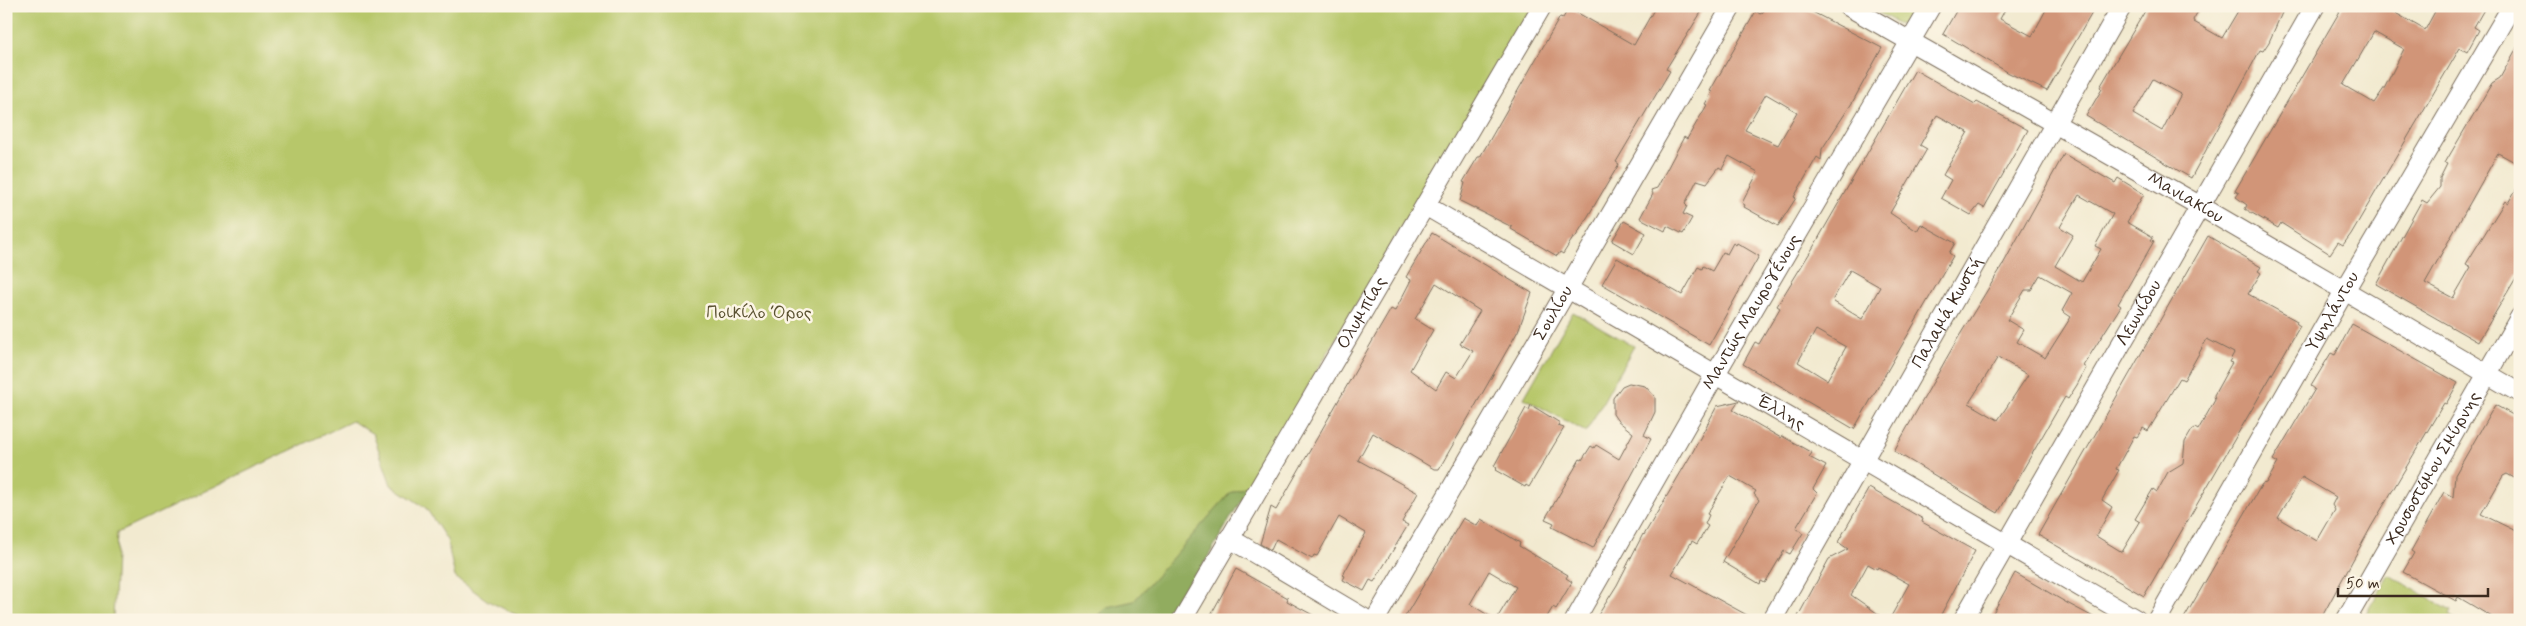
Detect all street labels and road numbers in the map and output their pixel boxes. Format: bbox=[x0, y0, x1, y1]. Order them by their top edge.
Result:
street label: Μανιακίου bbox=[2143, 166, 2228, 229]
street label: Μαντώς Μαυρογένους bbox=[1697, 230, 1807, 394]
street label: Παλαμά Κωστή bbox=[1906, 252, 1989, 373]
street label: Υψηλάντου bbox=[2300, 267, 2365, 356]
street label: Ολυμπίας bbox=[1331, 272, 1393, 354]
street label: Λεωνίδου bbox=[2111, 275, 2168, 350]
street label: Σουλίου bbox=[1528, 281, 1579, 345]
street label: Χρυσοστόμου Σμύρνης bbox=[2380, 387, 2487, 549]
street label: Έλλης bbox=[1753, 389, 1810, 436]

